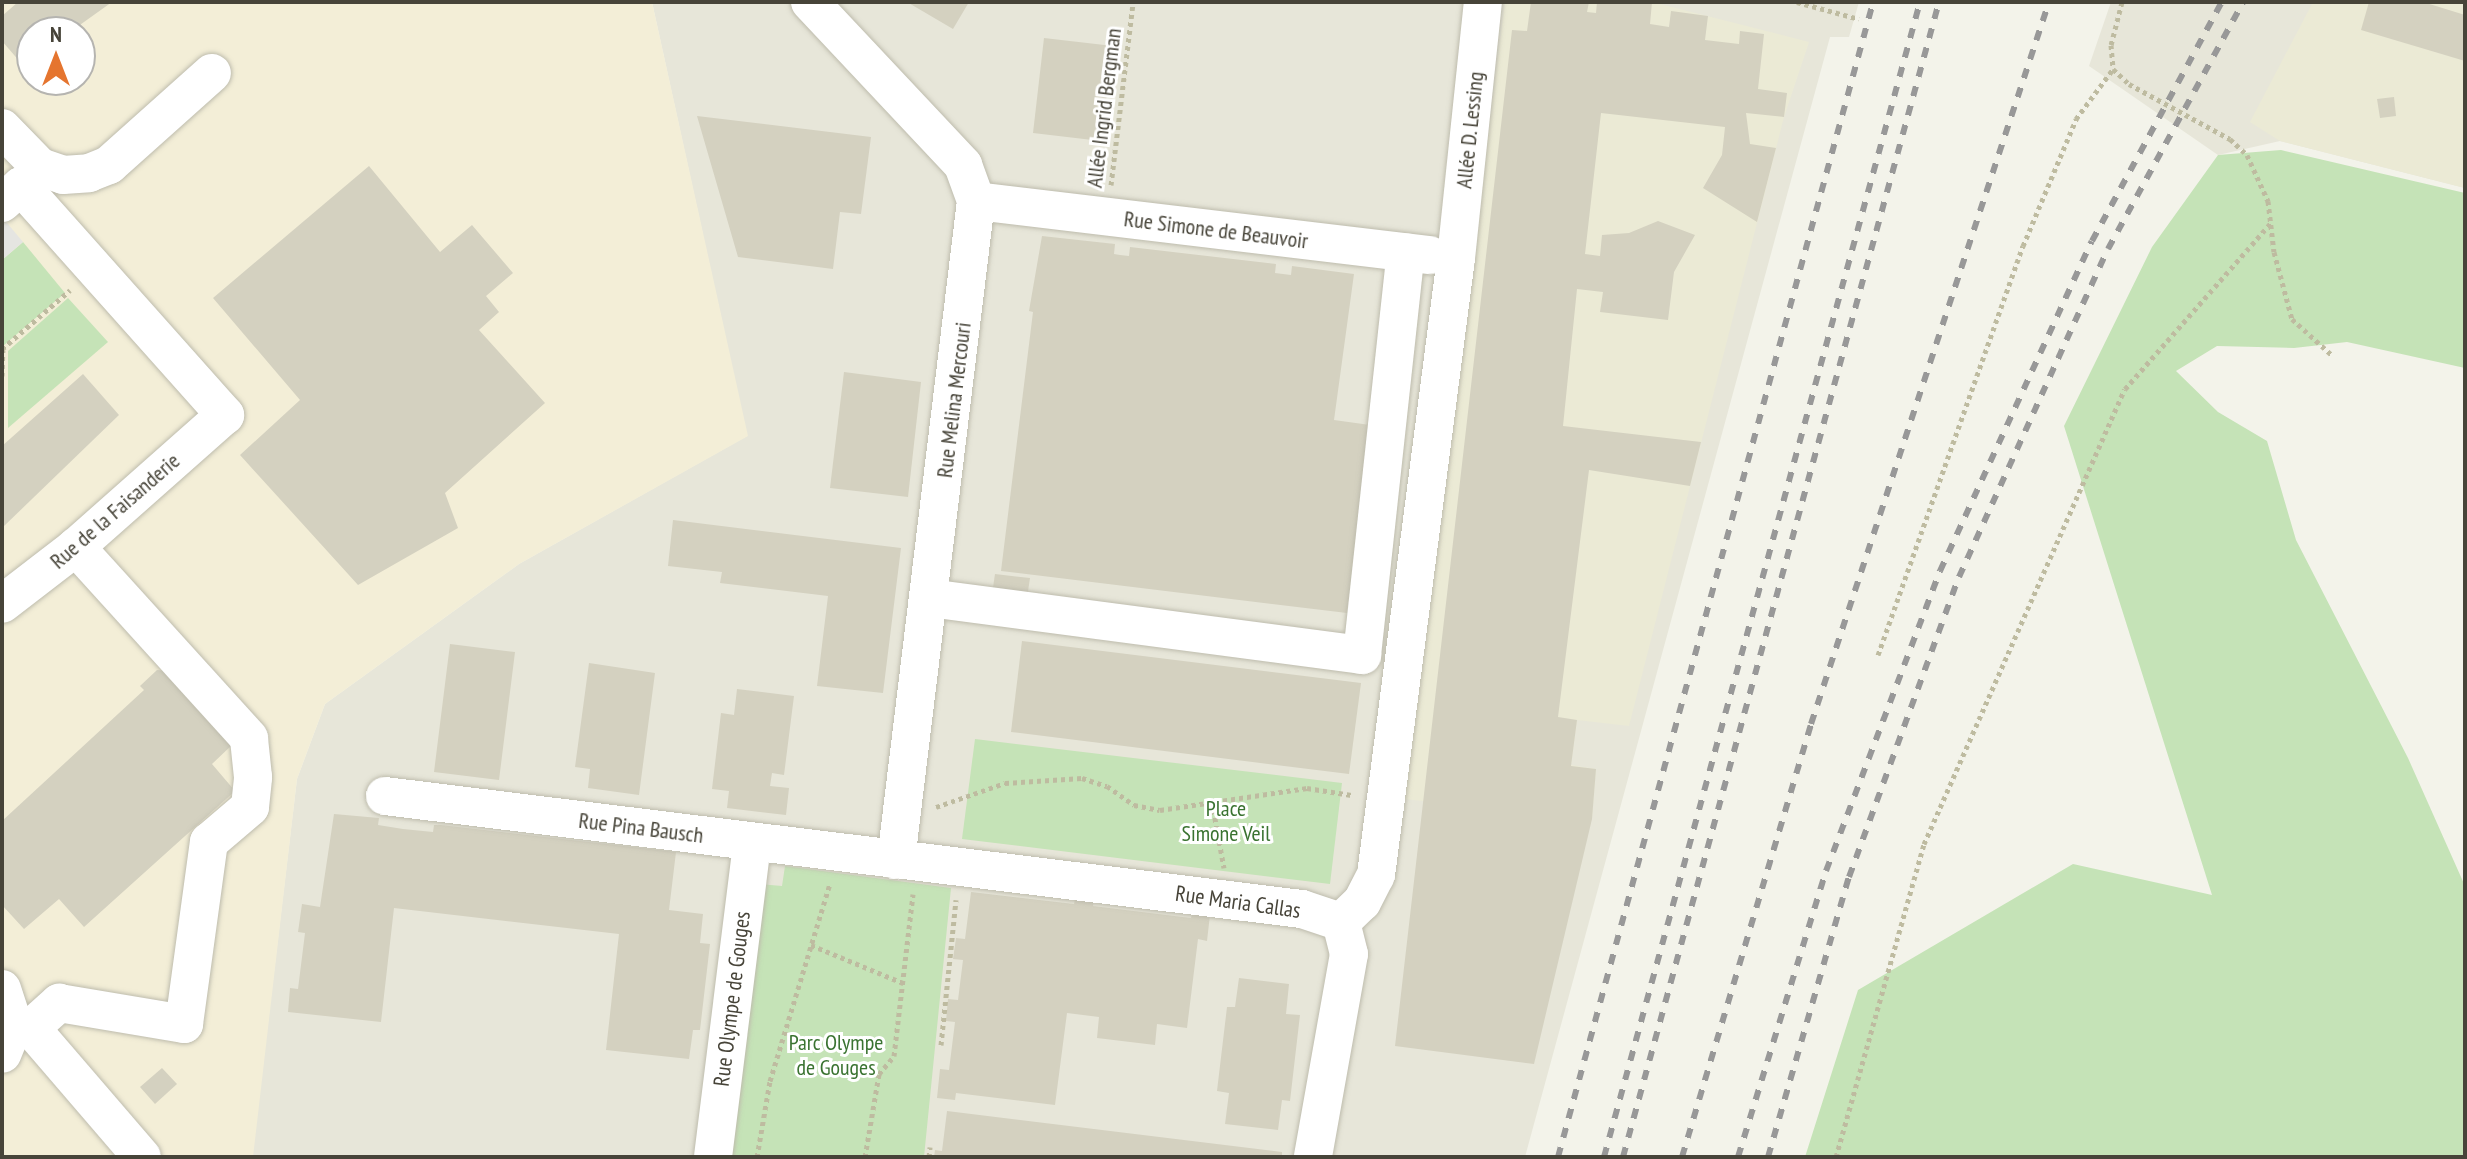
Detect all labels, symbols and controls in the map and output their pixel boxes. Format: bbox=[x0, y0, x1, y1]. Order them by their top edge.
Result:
north arrow bbox=[16, 16, 96, 96]
text: N bbox=[50, 20, 62, 48]
street label: Allée Ingrid Bergman bbox=[1081, 27, 1127, 189]
street label: Allée D. Lessing bbox=[1451, 69, 1489, 191]
street label: Rue Simone de Beauvoir bbox=[1122, 206, 1310, 254]
street label: Rue Melina Mercouri bbox=[931, 321, 977, 479]
street label: Rue de la Faisanderie bbox=[45, 448, 185, 574]
park label: Place Simone Veil bbox=[1181, 795, 1271, 846]
street label: Rue Pina Bausch bbox=[577, 807, 705, 849]
street label: Rue Maria Callas bbox=[1174, 880, 1302, 924]
street label: Rue Olympe de Gouges bbox=[708, 910, 756, 1088]
park label: Parc Olympe de Gouges bbox=[788, 1029, 884, 1080]

